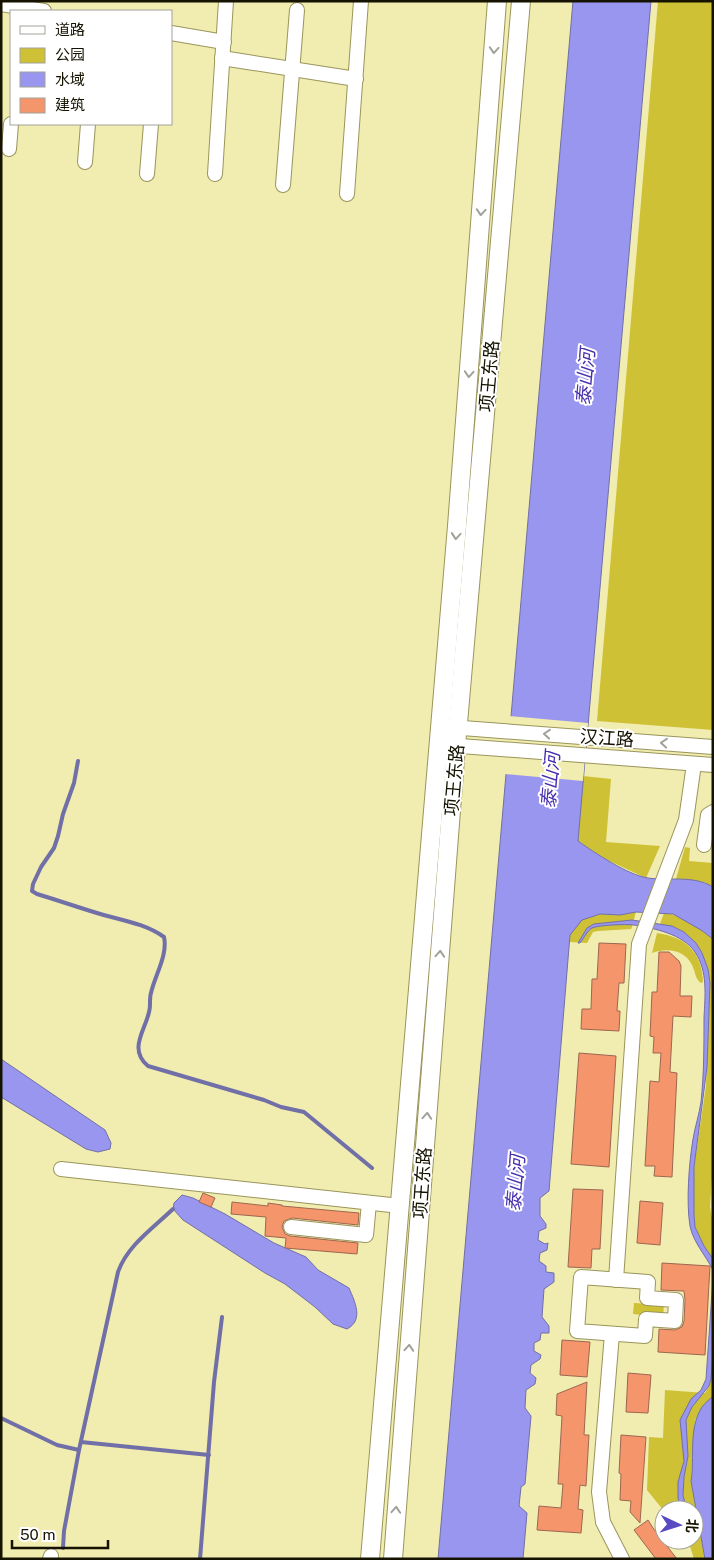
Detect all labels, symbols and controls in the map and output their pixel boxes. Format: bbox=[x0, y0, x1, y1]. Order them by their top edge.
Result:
legend bbox=[10, 10, 172, 125]
text: 道路 bbox=[55, 21, 85, 38]
text: 公园 bbox=[55, 46, 85, 63]
one-way arrow bbox=[488, 46, 499, 54]
text: 水域 bbox=[55, 71, 85, 88]
text: 建筑 bbox=[55, 96, 85, 113]
one-way arrow bbox=[476, 208, 487, 216]
street label: 项王东路 bbox=[475, 339, 503, 413]
water label: 泰山河 bbox=[572, 344, 599, 406]
one-way arrow bbox=[463, 370, 474, 378]
one-way arrow bbox=[451, 532, 462, 540]
street label: 汉江路 bbox=[579, 726, 635, 750]
one-way arrow bbox=[543, 729, 551, 740]
one-way arrow bbox=[660, 738, 668, 749]
street label: 项王东路 bbox=[440, 743, 468, 817]
water label: 泰山河 bbox=[537, 747, 564, 809]
one-way arrow bbox=[434, 950, 445, 958]
one-way arrow bbox=[422, 1112, 433, 1120]
street label: 项王东路 bbox=[409, 1146, 435, 1220]
water label: 泰山河 bbox=[502, 1150, 529, 1212]
one-way arrow bbox=[403, 1344, 414, 1352]
north arrow bbox=[654, 1500, 704, 1550]
one-way arrow bbox=[391, 1506, 402, 1514]
scale bar bbox=[12, 1518, 109, 1550]
text: 北 bbox=[683, 1518, 700, 1533]
text: 50 m bbox=[20, 1526, 55, 1543]

